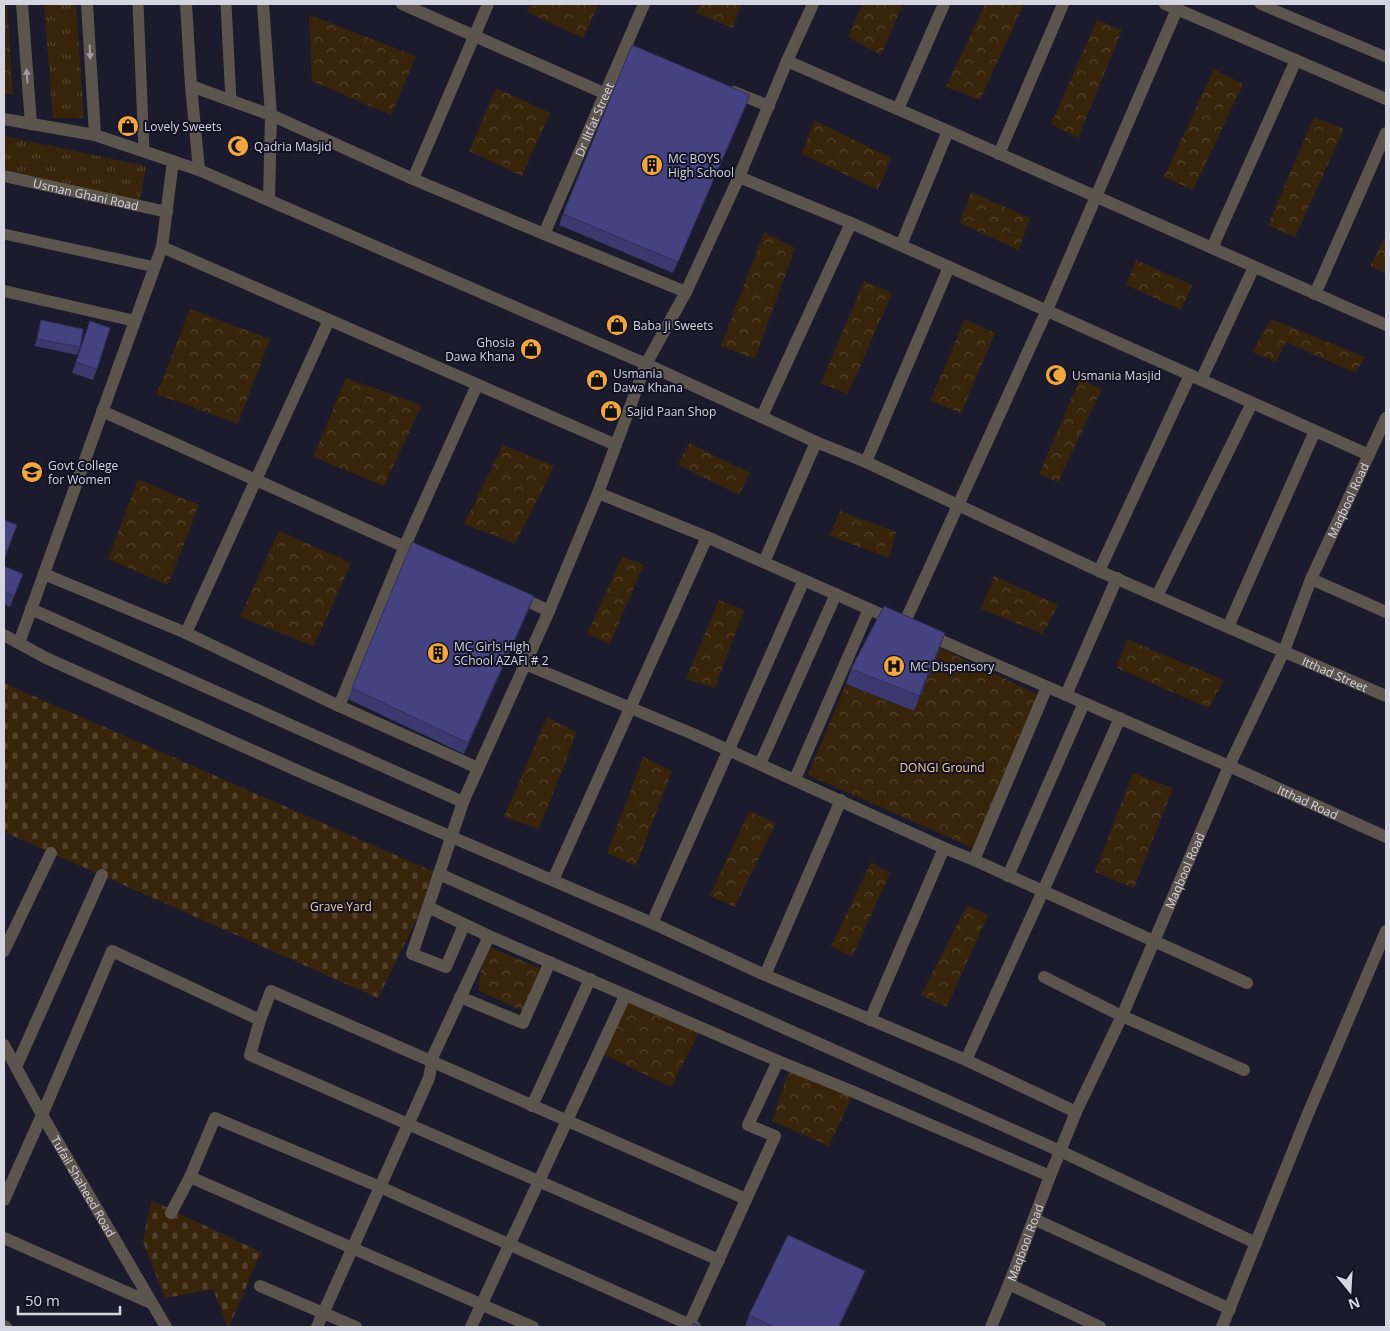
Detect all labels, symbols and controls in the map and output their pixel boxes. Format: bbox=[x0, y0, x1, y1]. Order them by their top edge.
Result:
one-way arrow bbox=[87, 45, 95, 61]
one-way arrow bbox=[23, 67, 31, 83]
street label: Dr Iltfat Street bbox=[570, 80, 617, 159]
shop icon: Lovely Sweets bbox=[116, 114, 140, 138]
place label: Lovely Sweets bbox=[144, 118, 222, 135]
mosque icon: Qadria Masjid bbox=[226, 134, 250, 158]
place label: Qadria Masjid bbox=[254, 138, 332, 155]
place label: MC BOYS High School bbox=[668, 150, 734, 181]
building icon: MC BOYS High School bbox=[640, 153, 664, 177]
street label: Usman Ghani Road bbox=[32, 174, 140, 214]
shop icon: Baba Ji Sweets bbox=[605, 313, 629, 337]
place label: Baba Ji Sweets bbox=[633, 317, 714, 334]
place label: Ghosia Dawa Khana bbox=[445, 334, 515, 365]
shop icon: Ghosia Dawa Khana bbox=[519, 337, 543, 361]
mosque icon: Usmania Masjid bbox=[1044, 363, 1068, 387]
place label: Usmania Dawa Khana bbox=[613, 365, 683, 396]
place label: Usmania Masjid bbox=[1072, 367, 1161, 384]
shop icon: Usmania Dawa Khana bbox=[585, 368, 609, 392]
shop icon: Sajid Paan Shop bbox=[599, 399, 623, 423]
place label: Sajid Paan Shop bbox=[627, 403, 716, 420]
place label: Govt College for Women bbox=[48, 457, 118, 488]
school or university icon: Govt College for Women bbox=[20, 460, 44, 484]
street label: Maqbool Road bbox=[1323, 460, 1373, 541]
place label: MC Girls High SChool AZAFI # 2 bbox=[454, 638, 549, 669]
building icon: MC Girls High SChool AZAFI # 2 bbox=[426, 641, 450, 665]
street label: Itthad Street bbox=[1300, 652, 1371, 696]
hospital icon: MC Dispensory bbox=[882, 654, 906, 678]
place label: MC Dispensory bbox=[910, 658, 995, 675]
park label: DONGI Ground bbox=[899, 759, 985, 776]
street label: Itthad Road bbox=[1275, 781, 1341, 823]
street label: Maqbool Road bbox=[1160, 830, 1208, 911]
park label: Grave Yard bbox=[310, 898, 372, 915]
street label: Tufail Shaheed Road bbox=[47, 1132, 120, 1240]
street label: Maqbool Road bbox=[1002, 1201, 1047, 1284]
north arrow bbox=[1325, 1266, 1375, 1316]
scale bar bbox=[18, 1284, 120, 1316]
text: 50 m bbox=[25, 1290, 60, 1310]
text: N bbox=[1346, 1293, 1363, 1315]

